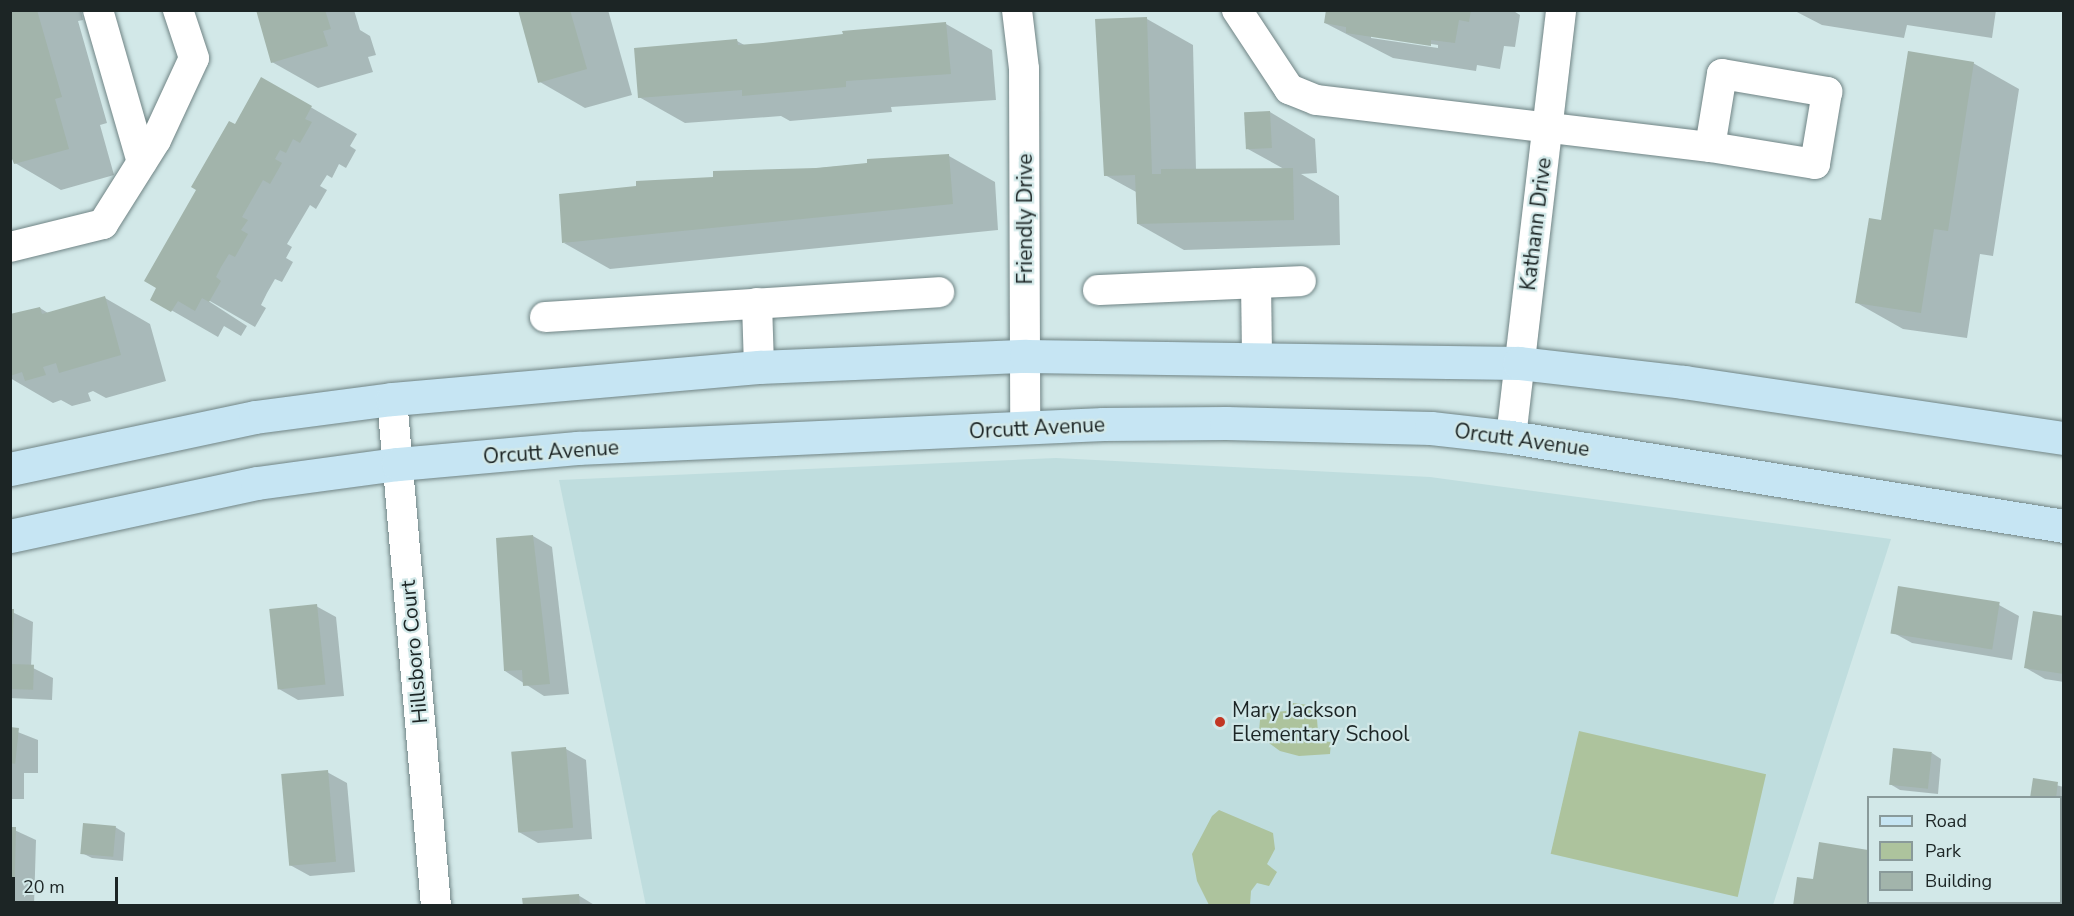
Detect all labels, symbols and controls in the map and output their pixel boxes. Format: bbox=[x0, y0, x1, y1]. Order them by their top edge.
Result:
street label: Friendly Drive bbox=[1012, 153, 1038, 285]
street label: Kathann Drive bbox=[1515, 156, 1557, 292]
street label: Orcutt Avenue bbox=[968, 412, 1106, 444]
street label: Orcutt Avenue bbox=[1453, 418, 1591, 462]
street label: Orcutt Avenue bbox=[482, 435, 620, 469]
street label: Hillsboro Court bbox=[395, 579, 433, 725]
place label: Mary Jackson Elementary School bbox=[1232, 697, 1410, 747]
marker: Mary Jackson Elementary School bbox=[1213, 715, 1227, 729]
legend bbox=[1867, 796, 2062, 904]
text: Road bbox=[1925, 809, 1967, 833]
text: Park bbox=[1925, 839, 1961, 863]
scale bar bbox=[15, 865, 122, 903]
text: Building bbox=[1925, 869, 1992, 893]
text: 20 m bbox=[23, 875, 65, 899]

